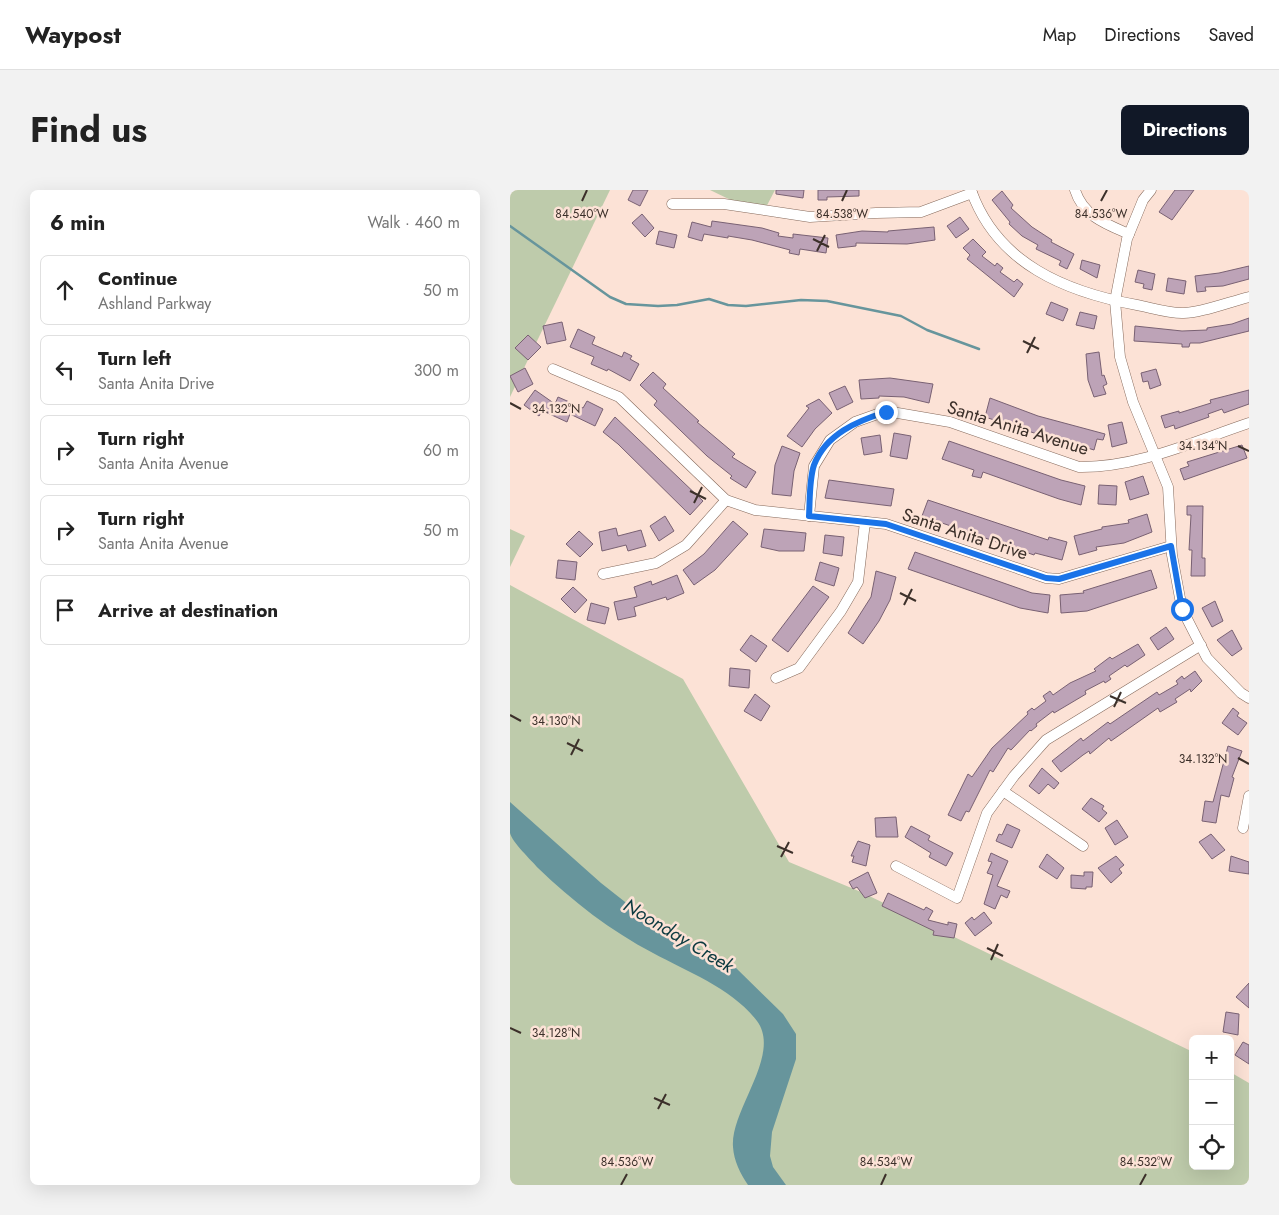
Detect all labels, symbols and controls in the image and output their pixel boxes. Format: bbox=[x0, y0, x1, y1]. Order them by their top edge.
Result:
text: Waypost bbox=[25, 17, 121, 52]
text: Map bbox=[1043, 22, 1076, 48]
text: Directions bbox=[1104, 22, 1180, 48]
text: Saved bbox=[1208, 22, 1254, 48]
text: Find us bbox=[30, 105, 147, 155]
button: Directions bbox=[1121, 105, 1249, 155]
text: 84.540°W bbox=[555, 205, 609, 223]
text: 84.538°W bbox=[816, 205, 868, 223]
text: 84.536°W bbox=[1075, 205, 1127, 223]
text: 6 min bbox=[50, 208, 105, 238]
text: Walk · 460 m bbox=[368, 211, 460, 234]
text: Continue bbox=[98, 265, 177, 292]
icon: ahead bbox=[51, 276, 79, 304]
text: 50 m bbox=[423, 279, 459, 302]
text: Ashland Parkway bbox=[98, 292, 211, 315]
text: Turn left bbox=[98, 345, 171, 372]
icon: left bbox=[51, 356, 79, 384]
text: 300 m bbox=[414, 359, 459, 382]
text: Santa Anita Drive bbox=[98, 372, 214, 395]
street label: Santa Anita Avenue bbox=[944, 394, 1092, 462]
text: 34.132°N bbox=[532, 400, 580, 418]
route end bbox=[875, 401, 898, 424]
text: Turn right bbox=[98, 425, 184, 452]
icon: right bbox=[51, 436, 79, 464]
text: 34.134°N bbox=[1179, 437, 1227, 455]
text: 60 m bbox=[423, 439, 459, 462]
text: Santa Anita Avenue bbox=[98, 452, 229, 475]
street label: Santa Anita Drive bbox=[899, 501, 1031, 567]
text: Turn right bbox=[98, 505, 184, 532]
icon: right bbox=[51, 516, 79, 544]
text: 50 m bbox=[423, 519, 459, 542]
text: Santa Anita Avenue bbox=[98, 532, 229, 555]
icon: arrive bbox=[51, 596, 79, 624]
text: Arrive at destination bbox=[98, 597, 278, 624]
route start bbox=[1171, 598, 1194, 621]
text: 34.130°N bbox=[532, 712, 580, 730]
text: 34.132°N bbox=[1179, 750, 1227, 768]
water label: Noonday Creek bbox=[618, 892, 740, 980]
text: 34.128°N bbox=[532, 1024, 580, 1042]
map controls bbox=[1189, 1035, 1234, 1170]
button: + bbox=[1189, 1035, 1234, 1080]
button: − bbox=[1189, 1080, 1234, 1125]
button: locate bbox=[1189, 1125, 1234, 1170]
text: 84.536°W bbox=[601, 1153, 653, 1171]
text: 84.534°W bbox=[860, 1153, 912, 1171]
text: 84.532°W bbox=[1120, 1153, 1172, 1171]

